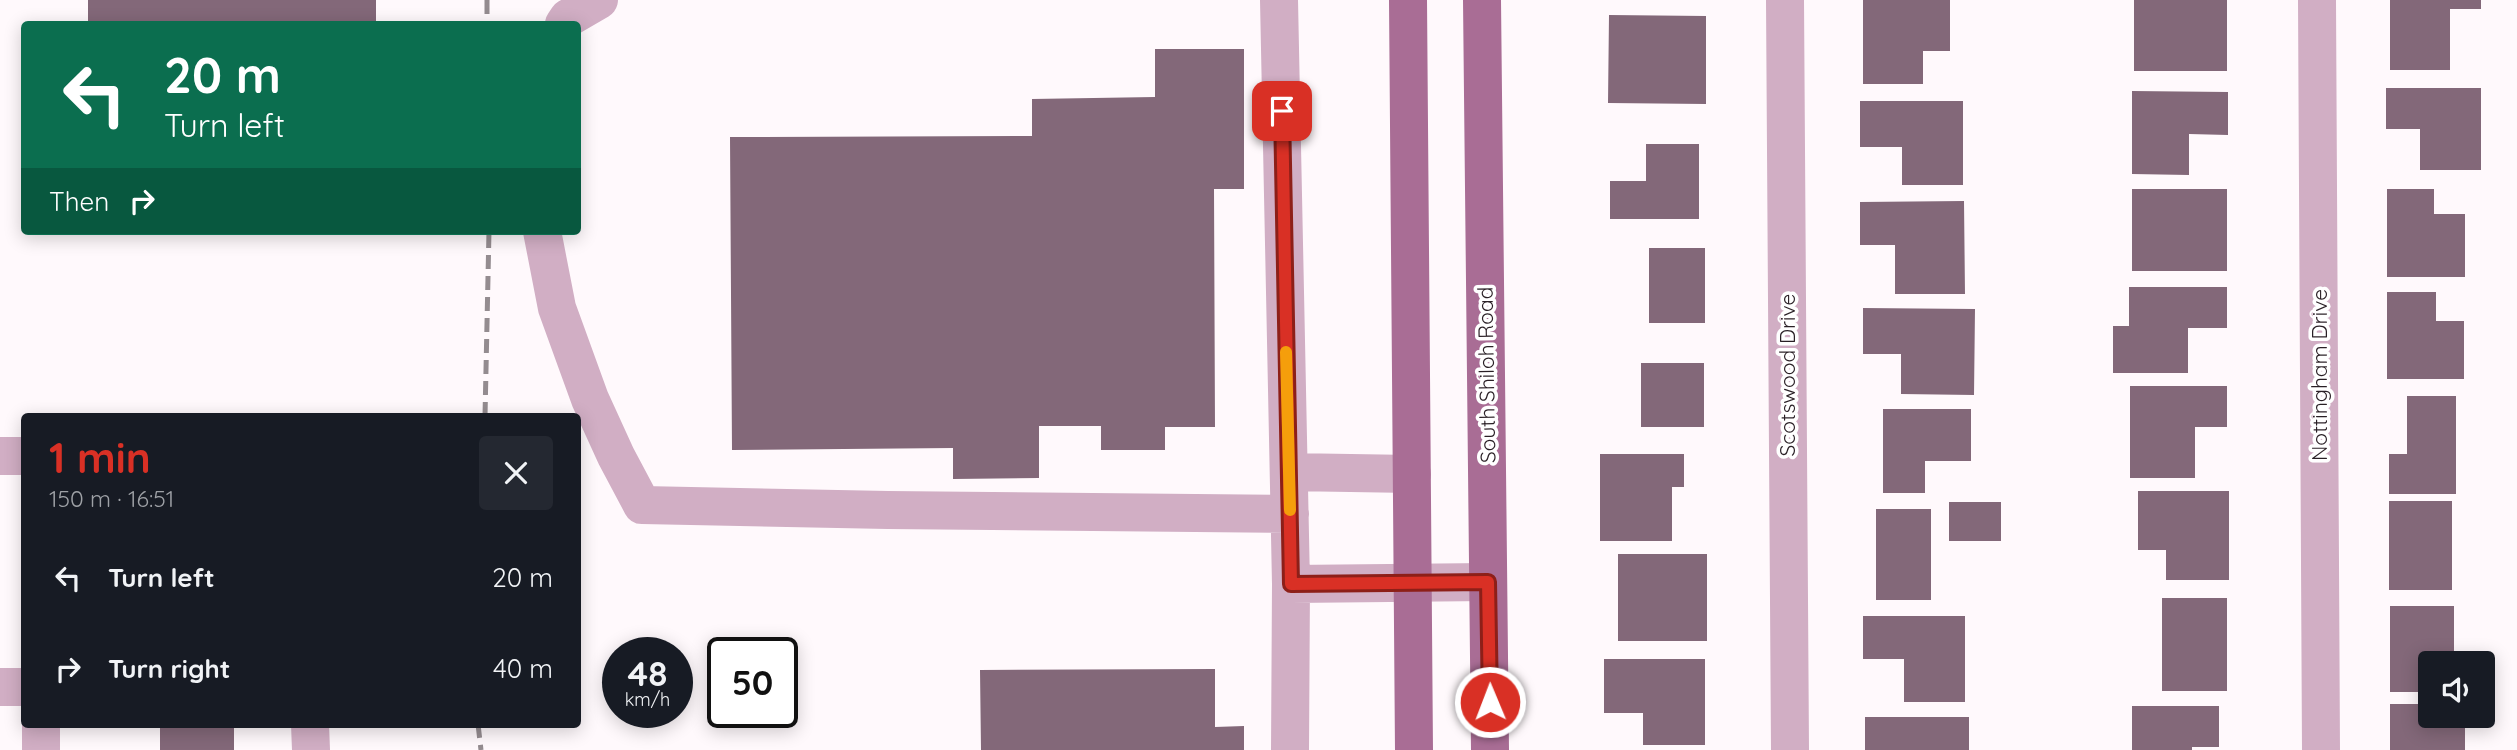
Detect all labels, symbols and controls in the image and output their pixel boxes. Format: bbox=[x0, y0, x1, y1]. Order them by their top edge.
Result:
text: 20 m bbox=[164, 44, 281, 105]
icon: left bbox=[49, 49, 140, 140]
pin bbox=[1252, 81, 1312, 141]
icon: arrive bbox=[1263, 92, 1301, 130]
text: Turn left bbox=[164, 105, 285, 145]
icon: right bbox=[123, 182, 161, 220]
text: Then bbox=[49, 185, 109, 218]
street label: South Shiloh Road bbox=[1471, 287, 1501, 463]
street label: Nottingham Drive bbox=[2306, 289, 2332, 461]
street label: Scotswood Drive bbox=[1774, 294, 1800, 456]
text: 1 min bbox=[49, 431, 151, 484]
button: close bbox=[479, 436, 553, 510]
text: 150 m · 16:51 bbox=[49, 484, 174, 513]
icon: left bbox=[49, 559, 87, 597]
text: Turn left bbox=[108, 561, 215, 594]
text: 20 m bbox=[492, 561, 553, 594]
speed limit sign: 50 bbox=[707, 637, 798, 728]
icon: right bbox=[49, 650, 87, 688]
text: 48 bbox=[628, 651, 667, 695]
map controls bbox=[2418, 651, 2495, 728]
button: sound bbox=[2418, 651, 2495, 728]
text: Turn right bbox=[108, 652, 230, 685]
text: 40 m bbox=[493, 652, 553, 685]
position arrow bbox=[1453, 665, 1527, 739]
text: km/h bbox=[625, 688, 670, 711]

